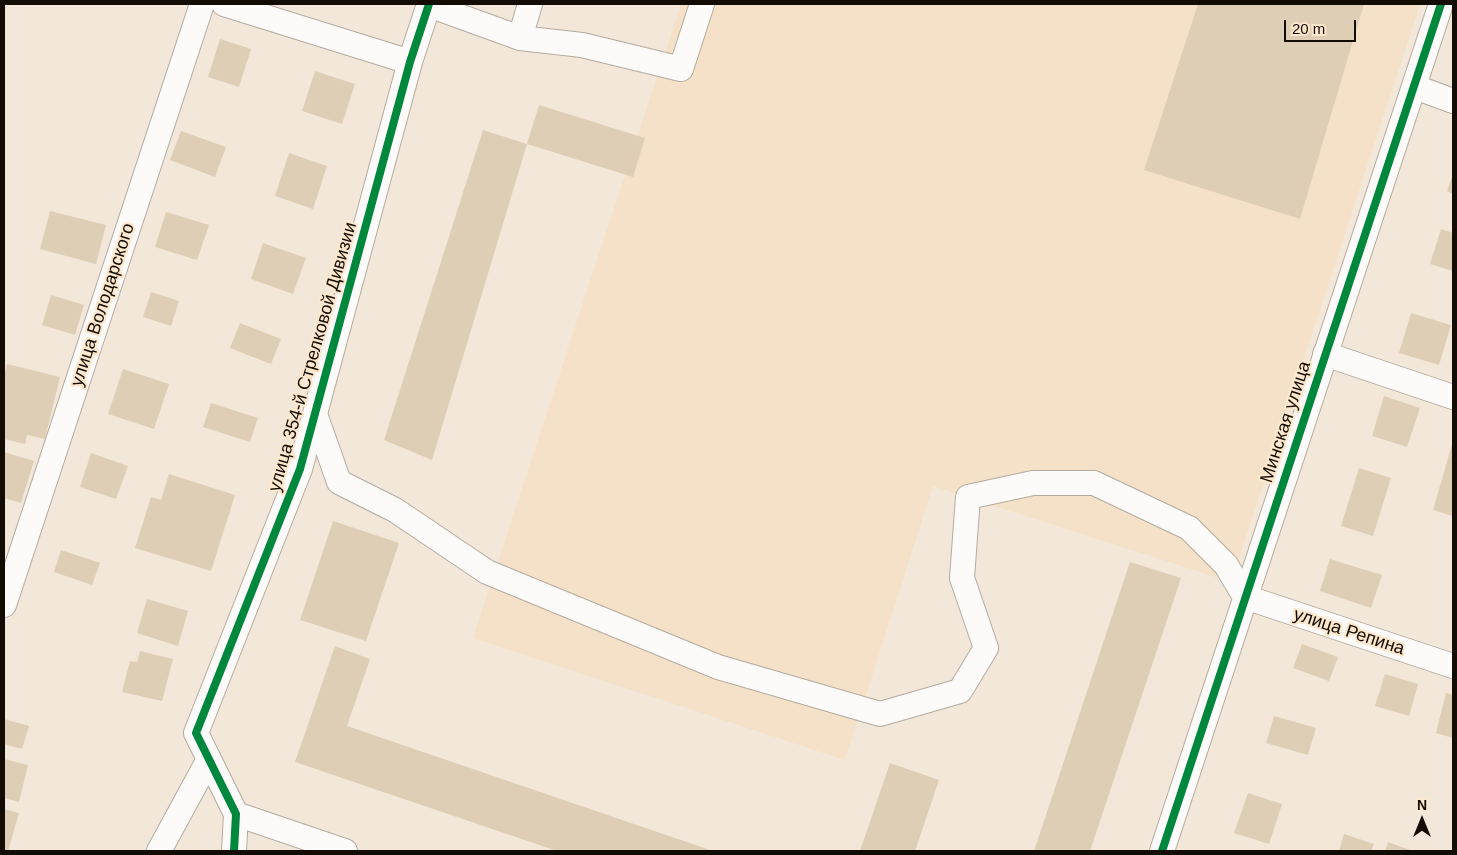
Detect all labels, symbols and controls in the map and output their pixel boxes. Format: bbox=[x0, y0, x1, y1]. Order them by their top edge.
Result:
scale bar bbox=[1287, 10, 1360, 42]
text: 20 m bbox=[1292, 20, 1325, 37]
street label: улица 354-й Стрелковой Дивизии bbox=[264, 220, 362, 494]
street label: улица Володарского bbox=[66, 221, 140, 389]
street label: Минская улица bbox=[1256, 359, 1316, 485]
street label: улица Репина bbox=[1291, 604, 1407, 660]
north arrow bbox=[1397, 795, 1447, 845]
text: N bbox=[1417, 797, 1427, 813]

